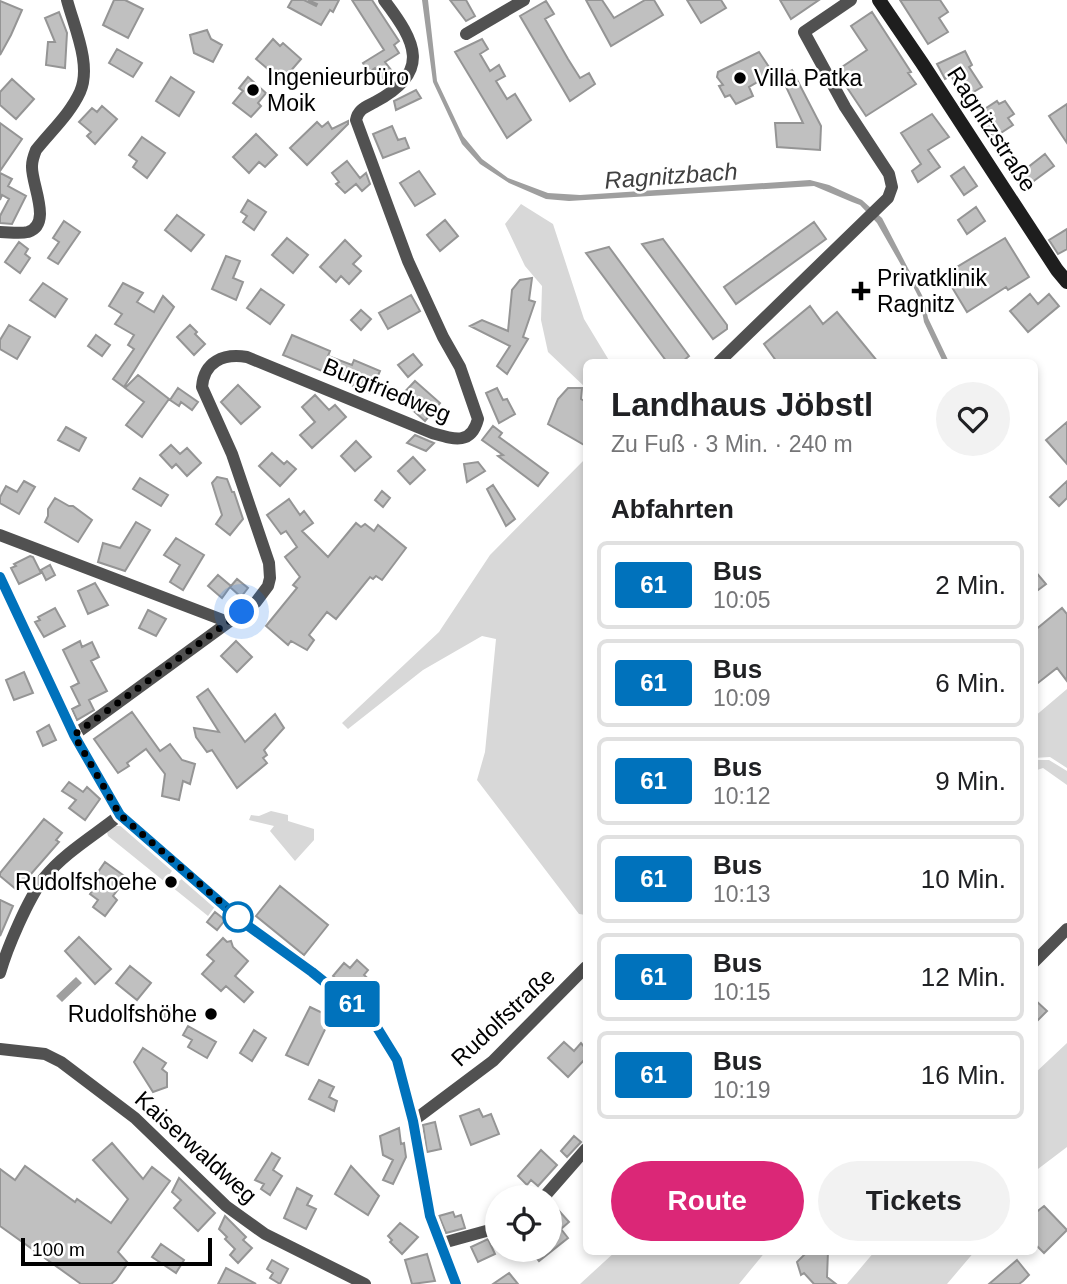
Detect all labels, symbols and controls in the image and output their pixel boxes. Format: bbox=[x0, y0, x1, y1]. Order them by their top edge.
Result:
street label: Ragnitzstraße bbox=[942, 62, 1042, 196]
place label: Ingenieurbüro Moik bbox=[267, 64, 409, 116]
place label: Villa Patka bbox=[754, 65, 862, 91]
marker: Villa Patka bbox=[732, 70, 748, 86]
marker: Ingenieurbüro Moik bbox=[245, 82, 261, 98]
water label: Ragnitzbach bbox=[603, 157, 738, 194]
place label: Privatklinik Ragnitz bbox=[877, 265, 987, 317]
marker: Privatklinik Ragnitz bbox=[851, 281, 871, 301]
street label: Burgfriedweg bbox=[319, 353, 455, 427]
button: heart bbox=[936, 382, 1010, 456]
text: Landhaus Jöbstl bbox=[611, 386, 873, 423]
text: Zu Fuß · 3 Min. · 240 m bbox=[611, 431, 853, 457]
text: Abfahrten bbox=[611, 494, 734, 524]
text: Bus bbox=[713, 556, 762, 586]
text: 2 Min. bbox=[935, 570, 1006, 600]
text: 61 bbox=[640, 571, 667, 598]
text: 10:05 bbox=[713, 587, 771, 613]
your location bbox=[224, 594, 259, 629]
text: Bus bbox=[713, 654, 762, 684]
text: 6 Min. bbox=[935, 668, 1006, 698]
text: 61 bbox=[640, 669, 667, 696]
text: 10:09 bbox=[713, 685, 771, 711]
text: Bus bbox=[713, 752, 762, 782]
text: 9 Min. bbox=[935, 766, 1006, 796]
text: 61 bbox=[640, 767, 667, 794]
text: 10:12 bbox=[713, 783, 771, 809]
text: Bus bbox=[713, 850, 762, 880]
text: 10 Min. bbox=[921, 864, 1006, 894]
text: 61 bbox=[640, 865, 667, 892]
place label: Rudolfshoehe bbox=[15, 869, 157, 895]
marker: Rudolfshoehe bbox=[163, 874, 179, 890]
text: 10:13 bbox=[713, 881, 771, 907]
unlabelled marker bbox=[223, 902, 253, 932]
text: Bus bbox=[713, 948, 762, 978]
text: 12 Min. bbox=[921, 962, 1006, 992]
street label: Rudolfstraße bbox=[446, 963, 560, 1071]
text: 61 bbox=[640, 963, 667, 990]
text: 10:15 bbox=[713, 979, 771, 1005]
line badge: 61 bbox=[320, 981, 384, 1027]
text: 61 bbox=[339, 990, 365, 1017]
place label: Rudolfshöhe bbox=[68, 1001, 197, 1027]
marker: Rudolfshöhe bbox=[203, 1006, 219, 1022]
text: Bus bbox=[713, 1046, 762, 1076]
text: 16 Min. bbox=[921, 1060, 1006, 1090]
text: 61 bbox=[640, 1061, 667, 1088]
text: 10:19 bbox=[713, 1077, 771, 1103]
street label: Kaiserwaldweg bbox=[130, 1086, 262, 1208]
button: Route bbox=[611, 1161, 804, 1241]
button: Tickets bbox=[818, 1161, 1010, 1241]
map controls bbox=[485, 1185, 562, 1262]
button: locate bbox=[485, 1185, 562, 1262]
scale bar bbox=[21, 1235, 212, 1267]
text: 100 m bbox=[32, 1239, 85, 1260]

